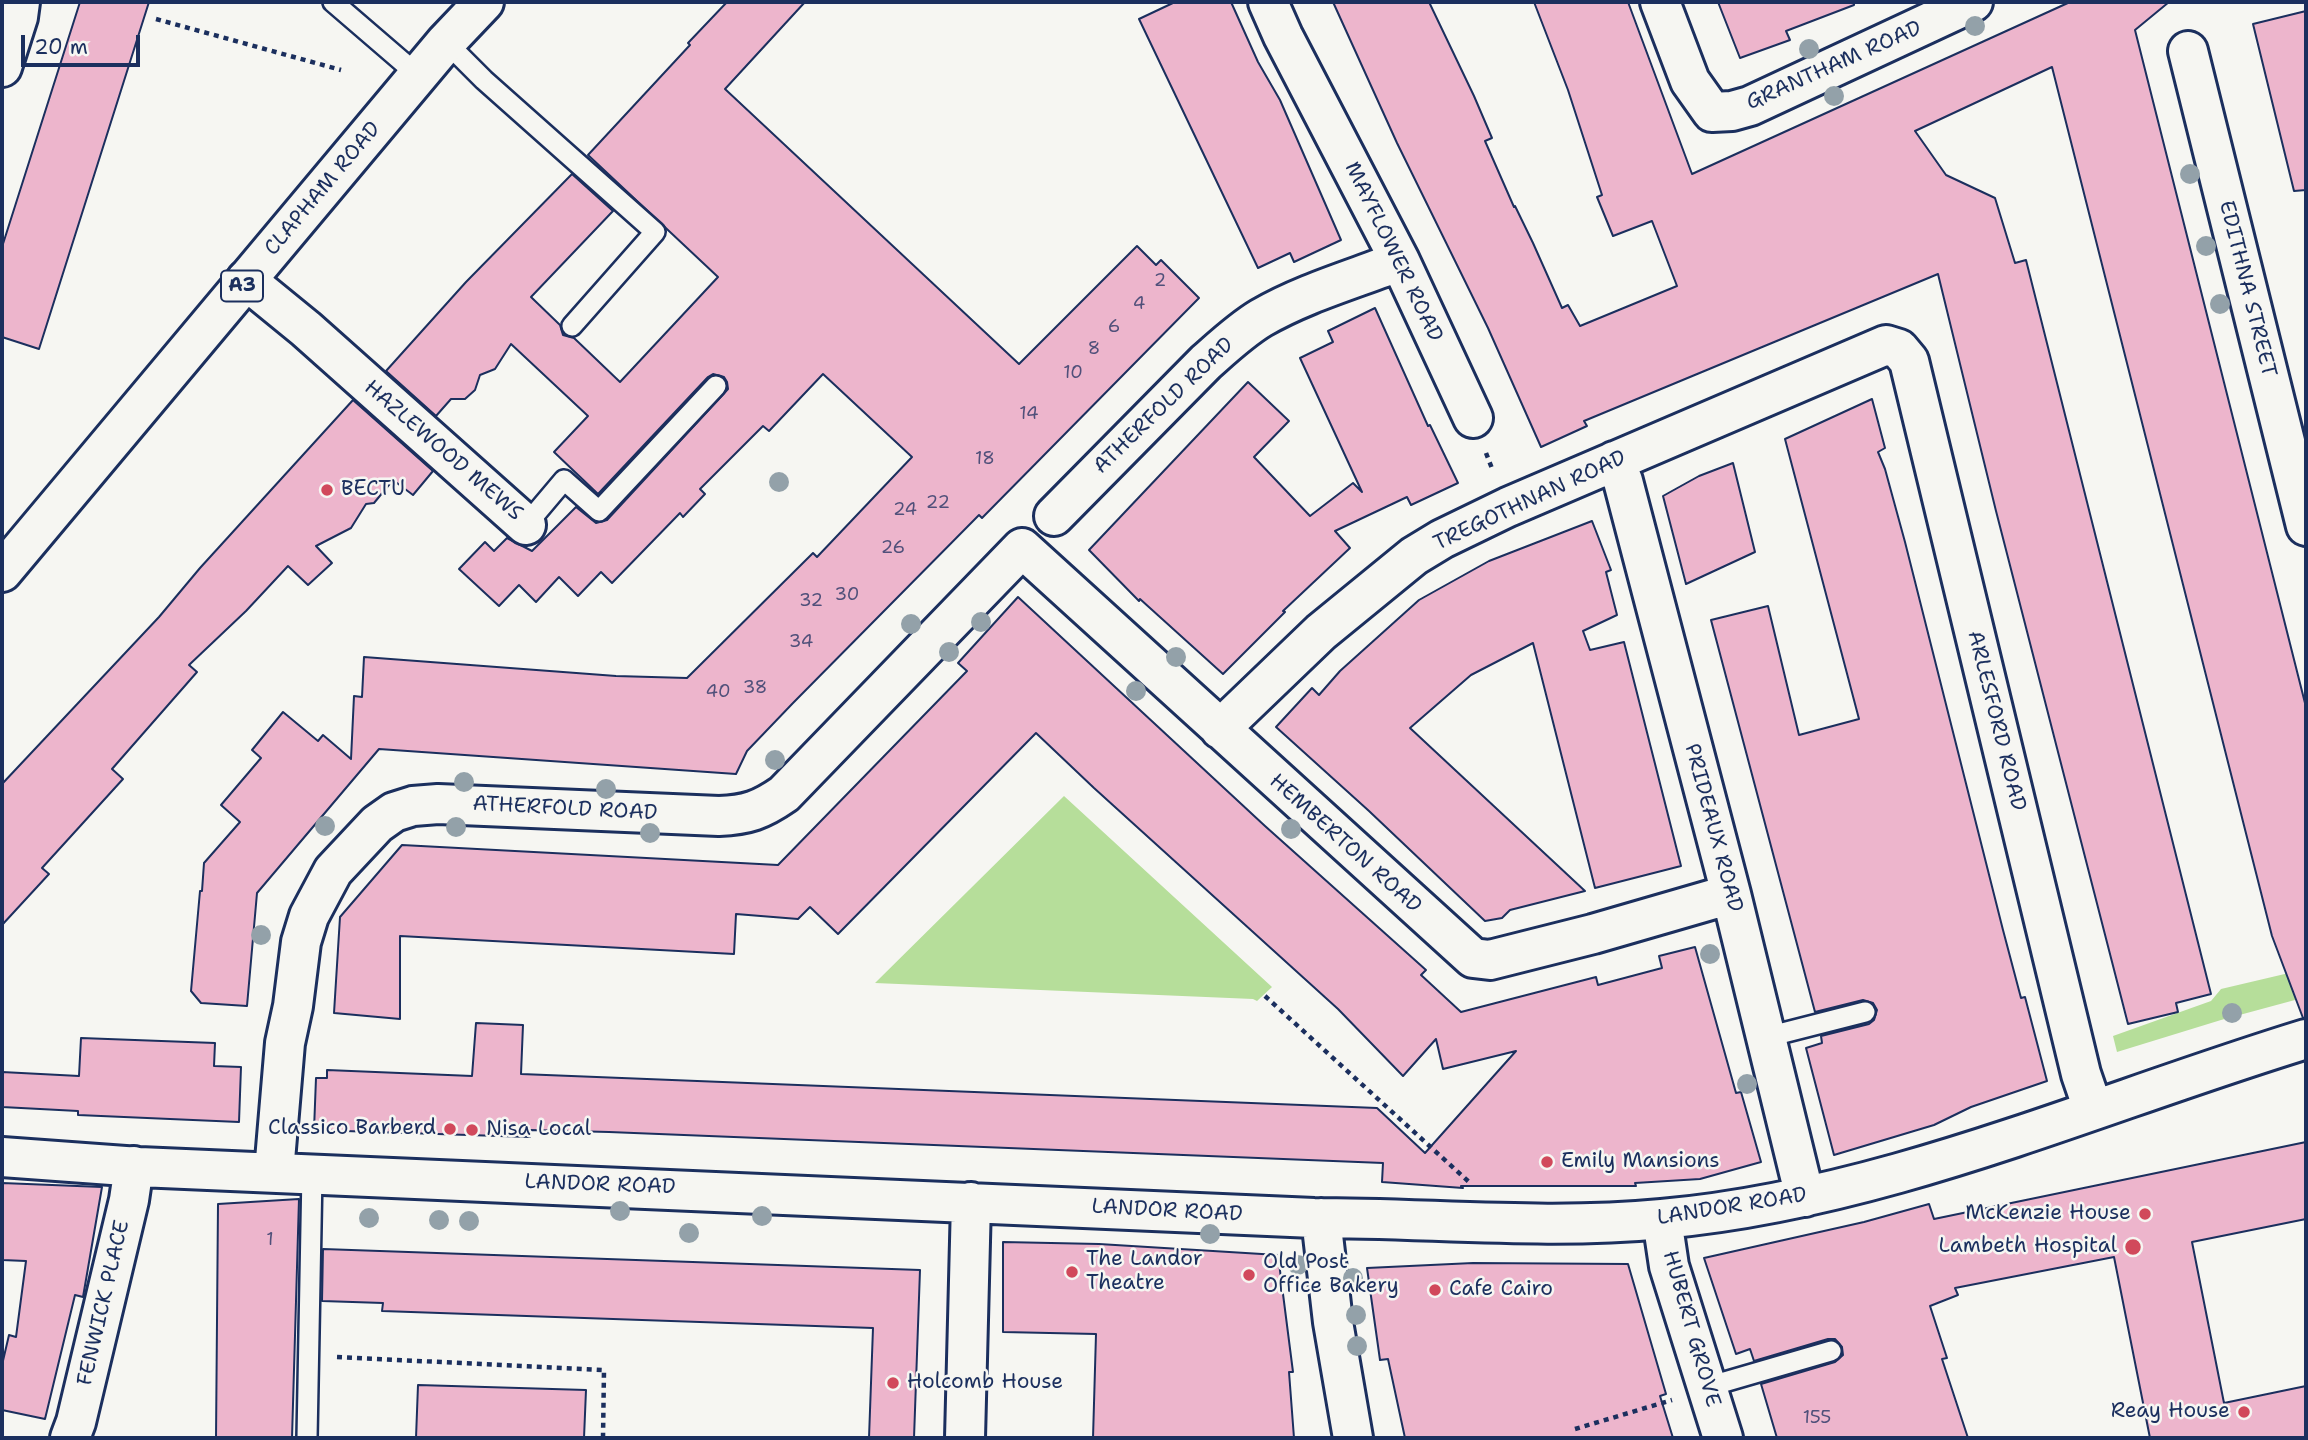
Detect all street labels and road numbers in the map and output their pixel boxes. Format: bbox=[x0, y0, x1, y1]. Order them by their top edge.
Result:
street label: GRANTHAM ROAD bbox=[1743, 16, 1925, 116]
street label: CLAPHAM ROAD bbox=[260, 117, 386, 261]
street label: MAYFLOWER ROAD bbox=[1339, 158, 1447, 346]
street label: EDITHNA STREET bbox=[2213, 198, 2281, 380]
road number: A3 bbox=[221, 270, 263, 302]
street label: ATHERFOLD ROAD bbox=[1089, 333, 1239, 479]
street label: HAZLEWOOD MEWS bbox=[359, 375, 527, 527]
street label: TREGOTHNAN ROAD bbox=[1430, 445, 1630, 557]
street label: ARLESFORD ROAD bbox=[1961, 628, 2031, 814]
street label: PRIDEAUX ROAD bbox=[1678, 741, 1748, 915]
street label: HEMBERTON ROAD bbox=[1264, 769, 1426, 919]
street label: ATHERFOLD ROAD bbox=[472, 792, 658, 826]
street label: LANDOR ROAD bbox=[524, 1170, 676, 1200]
street label: LANDOR ROAD bbox=[1655, 1183, 1809, 1231]
street label: LANDOR ROAD bbox=[1091, 1194, 1243, 1228]
street label: FENWICK PLACE bbox=[73, 1218, 135, 1388]
street label: HUBERT GROVE bbox=[1657, 1248, 1725, 1410]

